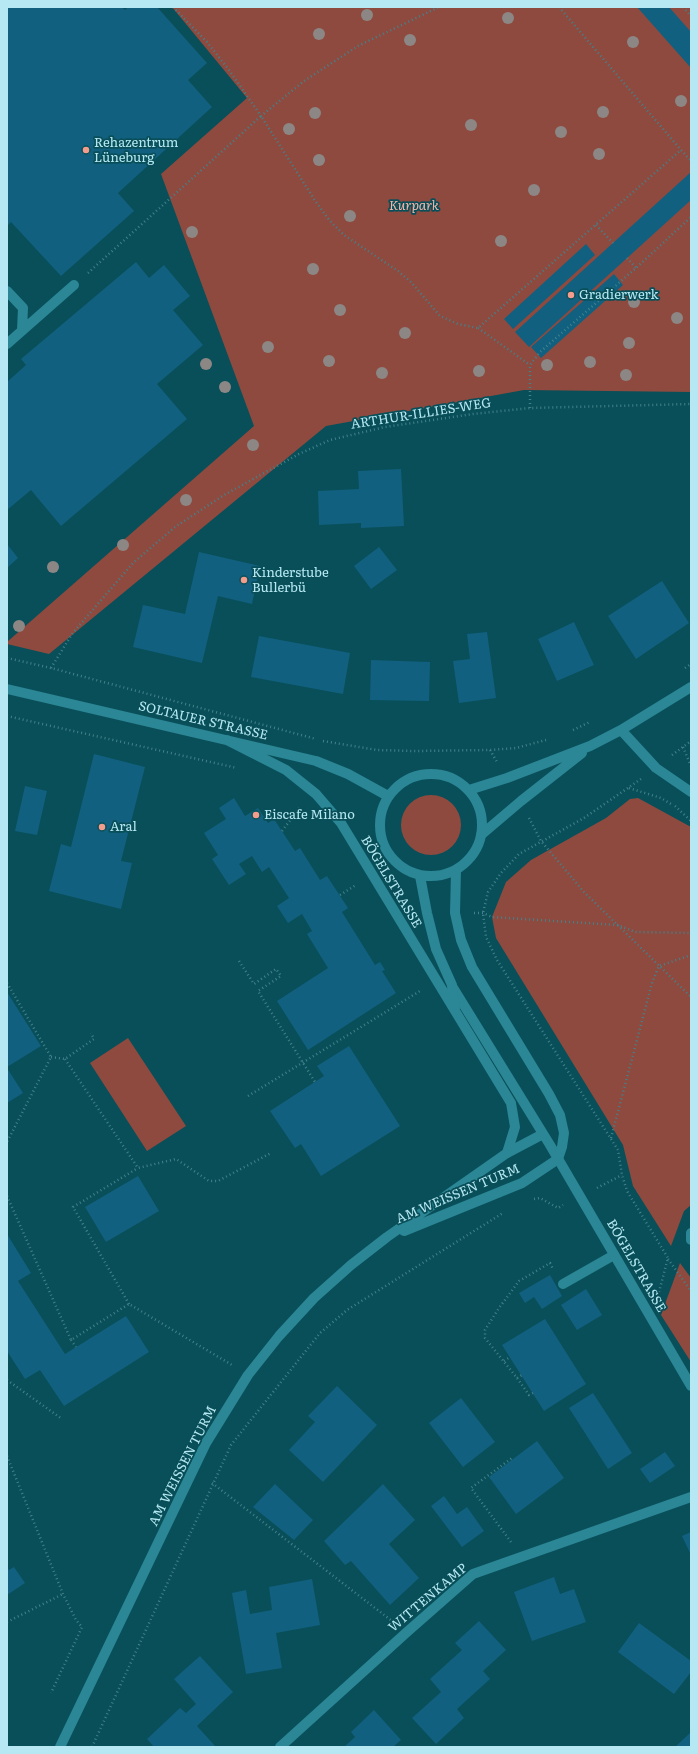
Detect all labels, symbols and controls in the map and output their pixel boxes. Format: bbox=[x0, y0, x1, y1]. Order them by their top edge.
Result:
place label: Rehazentrum Lüneburg bbox=[94, 135, 178, 166]
marker: Rehazentrum Lüneburg bbox=[81, 145, 91, 155]
park label: Kurpark bbox=[389, 198, 439, 214]
place label: Gradierwerk bbox=[579, 287, 658, 303]
marker: Gradierwerk bbox=[566, 290, 576, 300]
street label: ARTHUR-ILLIES-WEG bbox=[350, 395, 492, 433]
place label: Kinderstube Bullerbü bbox=[252, 565, 329, 596]
marker: Kinderstube Bullerbü bbox=[239, 575, 249, 585]
street label: SOLTAUER STRASSE bbox=[137, 699, 269, 743]
place label: Eiscafe Milano bbox=[264, 807, 355, 823]
marker: Eiscafe Milano bbox=[251, 810, 261, 820]
place label: Aral bbox=[110, 819, 137, 835]
marker: Aral bbox=[97, 822, 107, 832]
street label: BÖGELSTRASSE bbox=[357, 833, 425, 931]
street label: AM WEISSEN TURM bbox=[394, 1161, 522, 1227]
street label: BÖGELSTRASSE bbox=[603, 1217, 669, 1315]
street label: AM WEISSEN TURM bbox=[146, 1403, 220, 1529]
street label: WITTENKAMP bbox=[385, 1561, 471, 1635]

